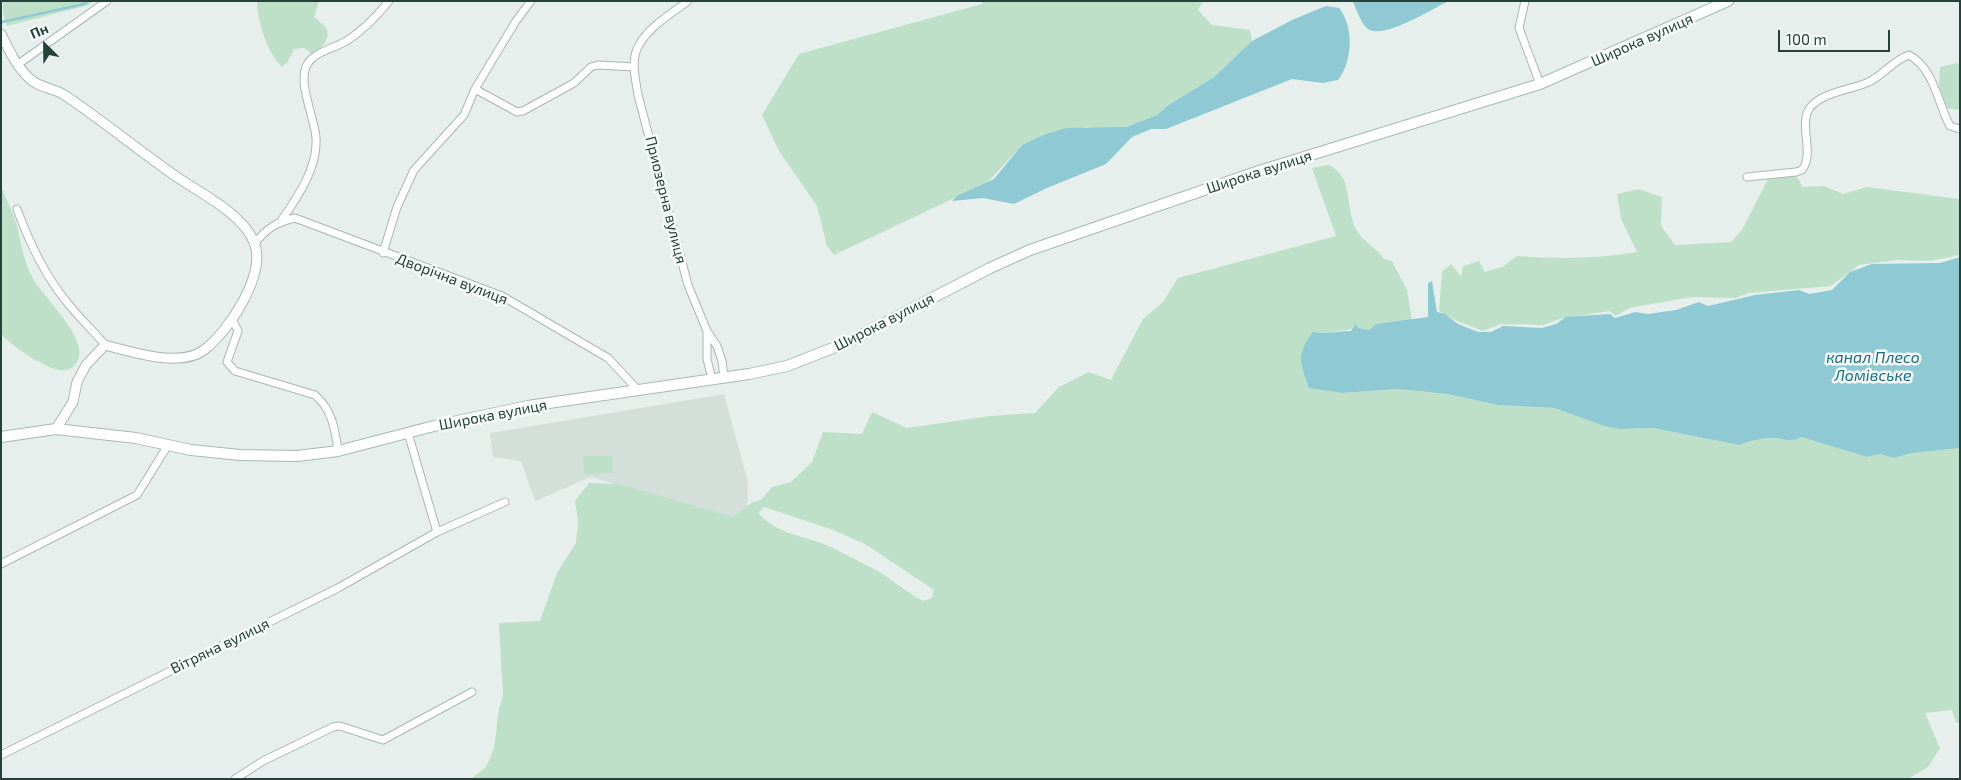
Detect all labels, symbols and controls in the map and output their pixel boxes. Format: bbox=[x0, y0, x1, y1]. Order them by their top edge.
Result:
street label: Широка вулиця bbox=[1588, 9, 1696, 71]
text: Пн bbox=[27, 19, 51, 42]
north arrow bbox=[20, 20, 70, 70]
scale bar bbox=[1781, 20, 1894, 52]
text: 100 m bbox=[1786, 30, 1827, 48]
street label: Приозерна вулиця bbox=[641, 134, 691, 266]
street label: Широка вулиця bbox=[1204, 146, 1314, 198]
street label: Дворічна вулиця bbox=[394, 249, 510, 309]
street label: Широка вулиця bbox=[831, 289, 937, 355]
water label: канал Плесо Ломівське bbox=[1826, 348, 1920, 386]
street label: Широка вулиця bbox=[437, 396, 549, 434]
street label: Вітряна вулиця bbox=[168, 614, 272, 678]

